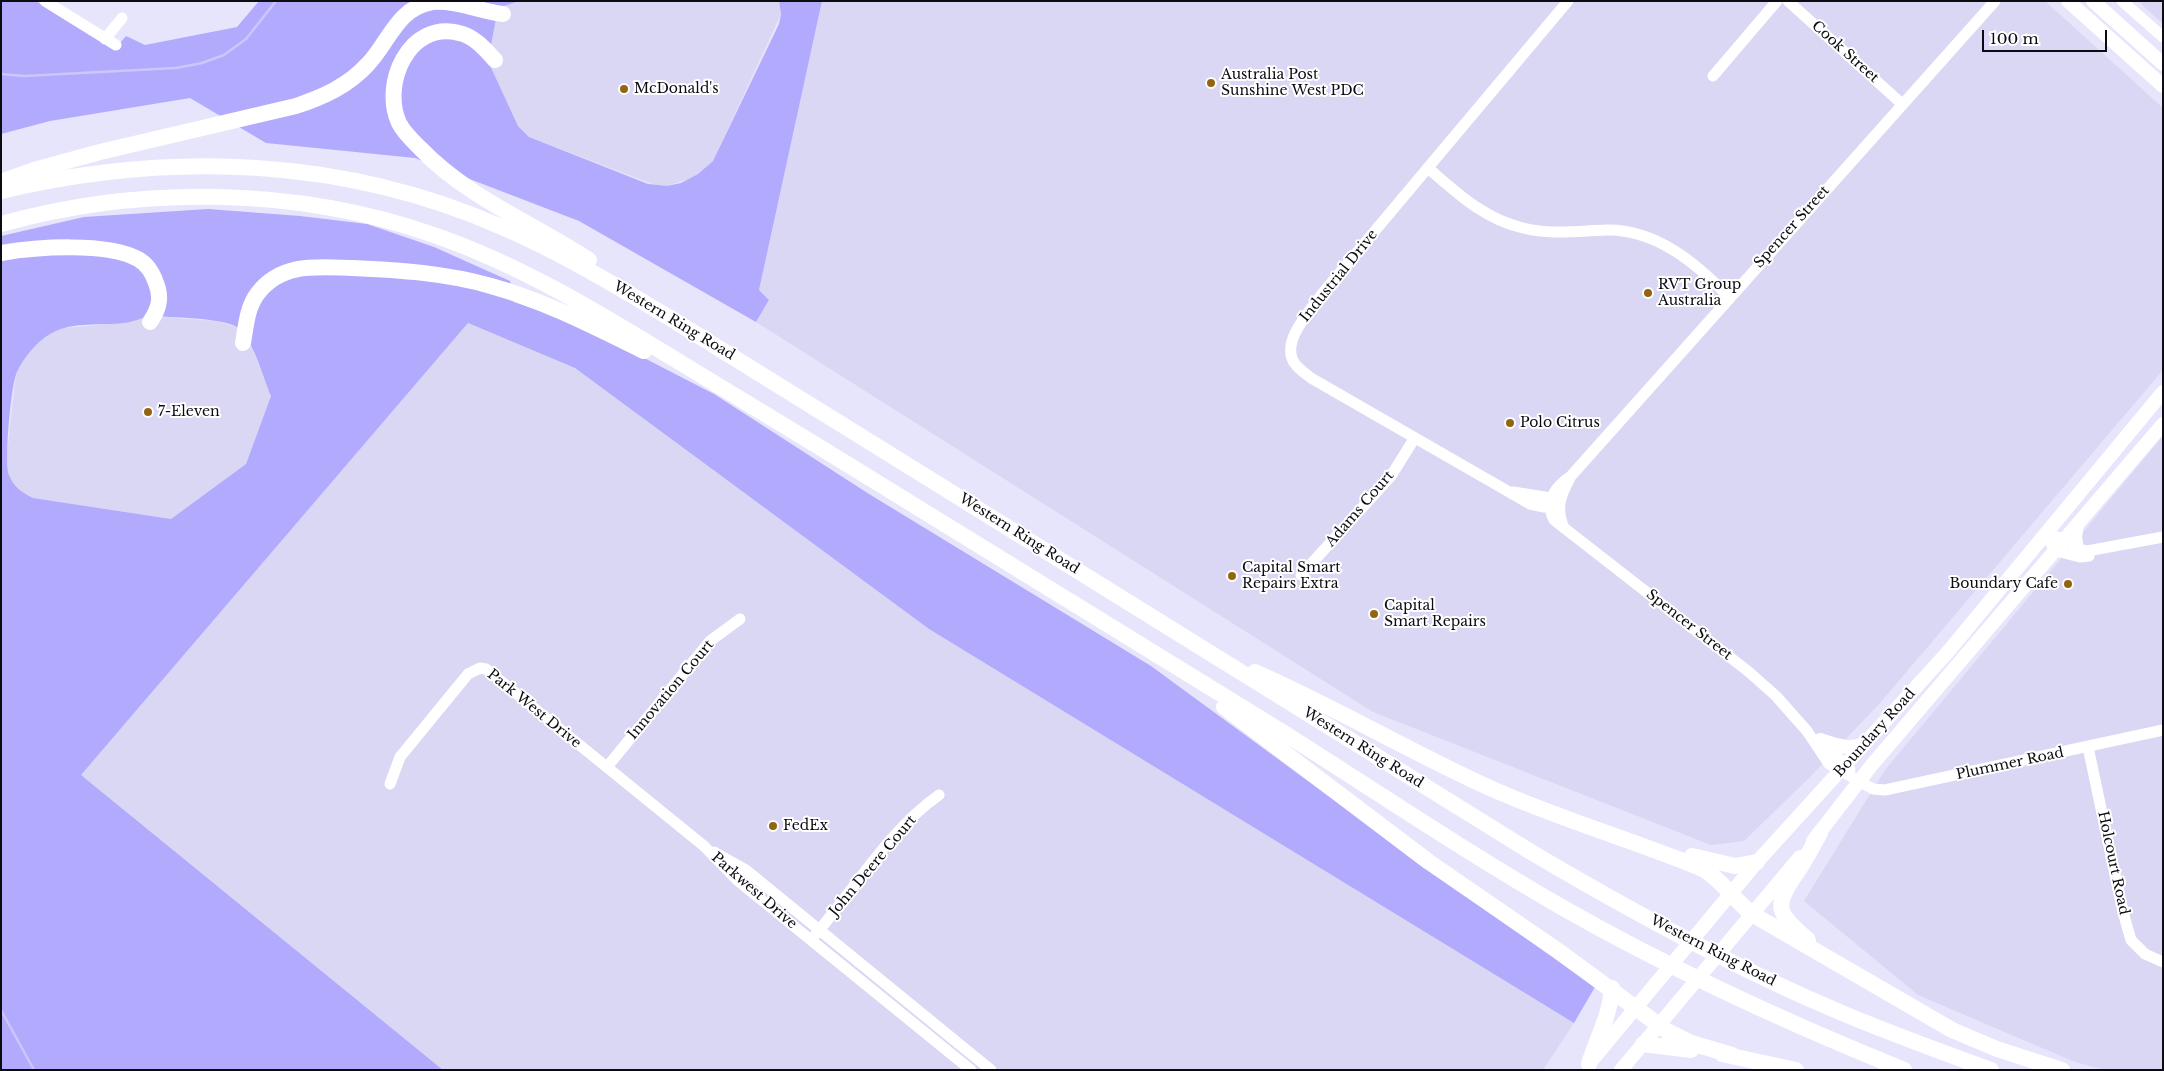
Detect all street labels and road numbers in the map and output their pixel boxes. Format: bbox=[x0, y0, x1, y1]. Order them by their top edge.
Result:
street label: Cook Street bbox=[1808, 18, 1882, 86]
street label: Spencer Street bbox=[1751, 183, 1833, 271]
street label: Industrial Drive bbox=[1297, 227, 1381, 325]
street label: Western Ring Road bbox=[610, 278, 738, 364]
street label: Adams Court bbox=[1323, 468, 1397, 550]
street label: Western Ring Road bbox=[956, 490, 1082, 578]
street label: Spencer Street bbox=[1643, 586, 1735, 664]
street label: Innovation Court bbox=[624, 637, 718, 743]
street label: Park West Drive bbox=[484, 666, 584, 752]
street label: Boundary Road bbox=[1831, 685, 1919, 781]
street label: Western Ring Road bbox=[1300, 704, 1426, 792]
street label: Plummer Road bbox=[1955, 744, 2065, 784]
street label: Holcourt Road bbox=[2094, 810, 2132, 916]
street label: John Deere Court bbox=[826, 812, 920, 920]
street label: Parkwest Drive bbox=[708, 849, 800, 933]
street label: Western Ring Road bbox=[1647, 912, 1779, 990]

